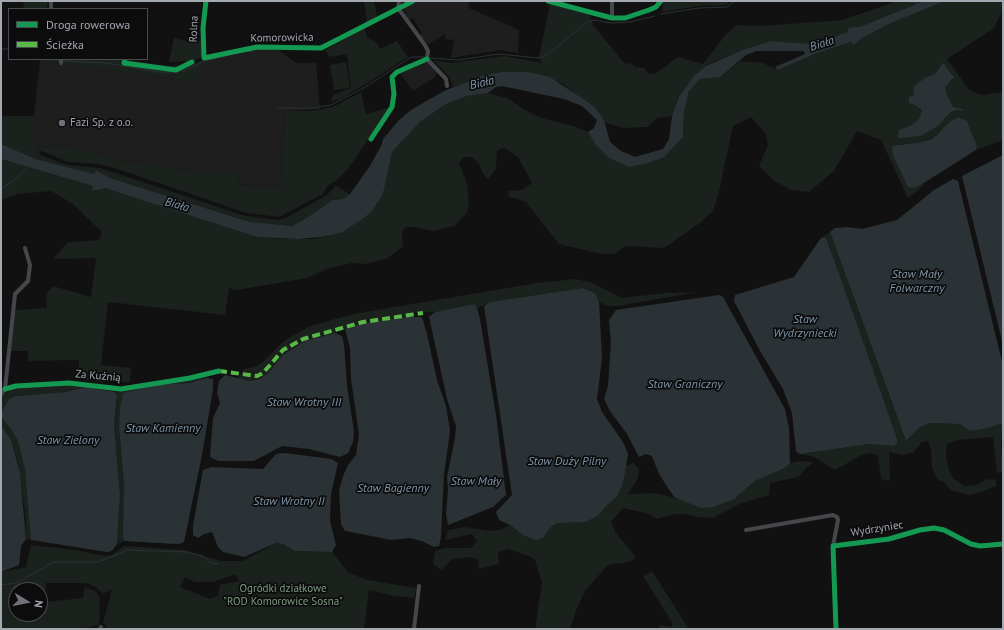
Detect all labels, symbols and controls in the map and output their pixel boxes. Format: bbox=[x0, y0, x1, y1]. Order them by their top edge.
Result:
legend bbox=[8, 8, 148, 60]
street label: Rolna bbox=[187, 15, 201, 43]
text: Droga rowerowa bbox=[46, 17, 130, 32]
street label: Komorowicka bbox=[250, 31, 314, 45]
water label: Biała bbox=[808, 33, 836, 55]
text: Ścieżka bbox=[46, 37, 84, 52]
water label: Biała bbox=[468, 73, 496, 93]
place label: Fazi Sp. z o.o. bbox=[70, 116, 133, 130]
marker: Fazi Sp. z o.o. bbox=[57, 118, 67, 128]
water label: Biała bbox=[163, 195, 191, 215]
water label: Staw Mały Folwarczny bbox=[890, 268, 944, 296]
water label: Staw Wydrzyniecki bbox=[773, 313, 837, 341]
street label: Za Kuźnią bbox=[75, 367, 121, 385]
water label: Staw Graniczny bbox=[648, 378, 722, 392]
water label: Staw Wrotny III bbox=[267, 396, 341, 410]
water label: Staw Kamienny bbox=[125, 422, 201, 436]
water label: Staw Zielony bbox=[37, 434, 99, 448]
water label: Staw Duży Pilny bbox=[528, 455, 606, 469]
water label: Staw Mały bbox=[451, 475, 501, 489]
water label: Staw Bagienny bbox=[357, 482, 429, 496]
water label: Staw Wrotny II bbox=[253, 495, 325, 509]
street label: Wydrzyniec bbox=[850, 518, 904, 540]
north arrow bbox=[8, 582, 48, 622]
park label: Ogródki działkowe "ROD Komorowice Sosna" bbox=[223, 582, 343, 608]
text: N bbox=[31, 599, 46, 609]

